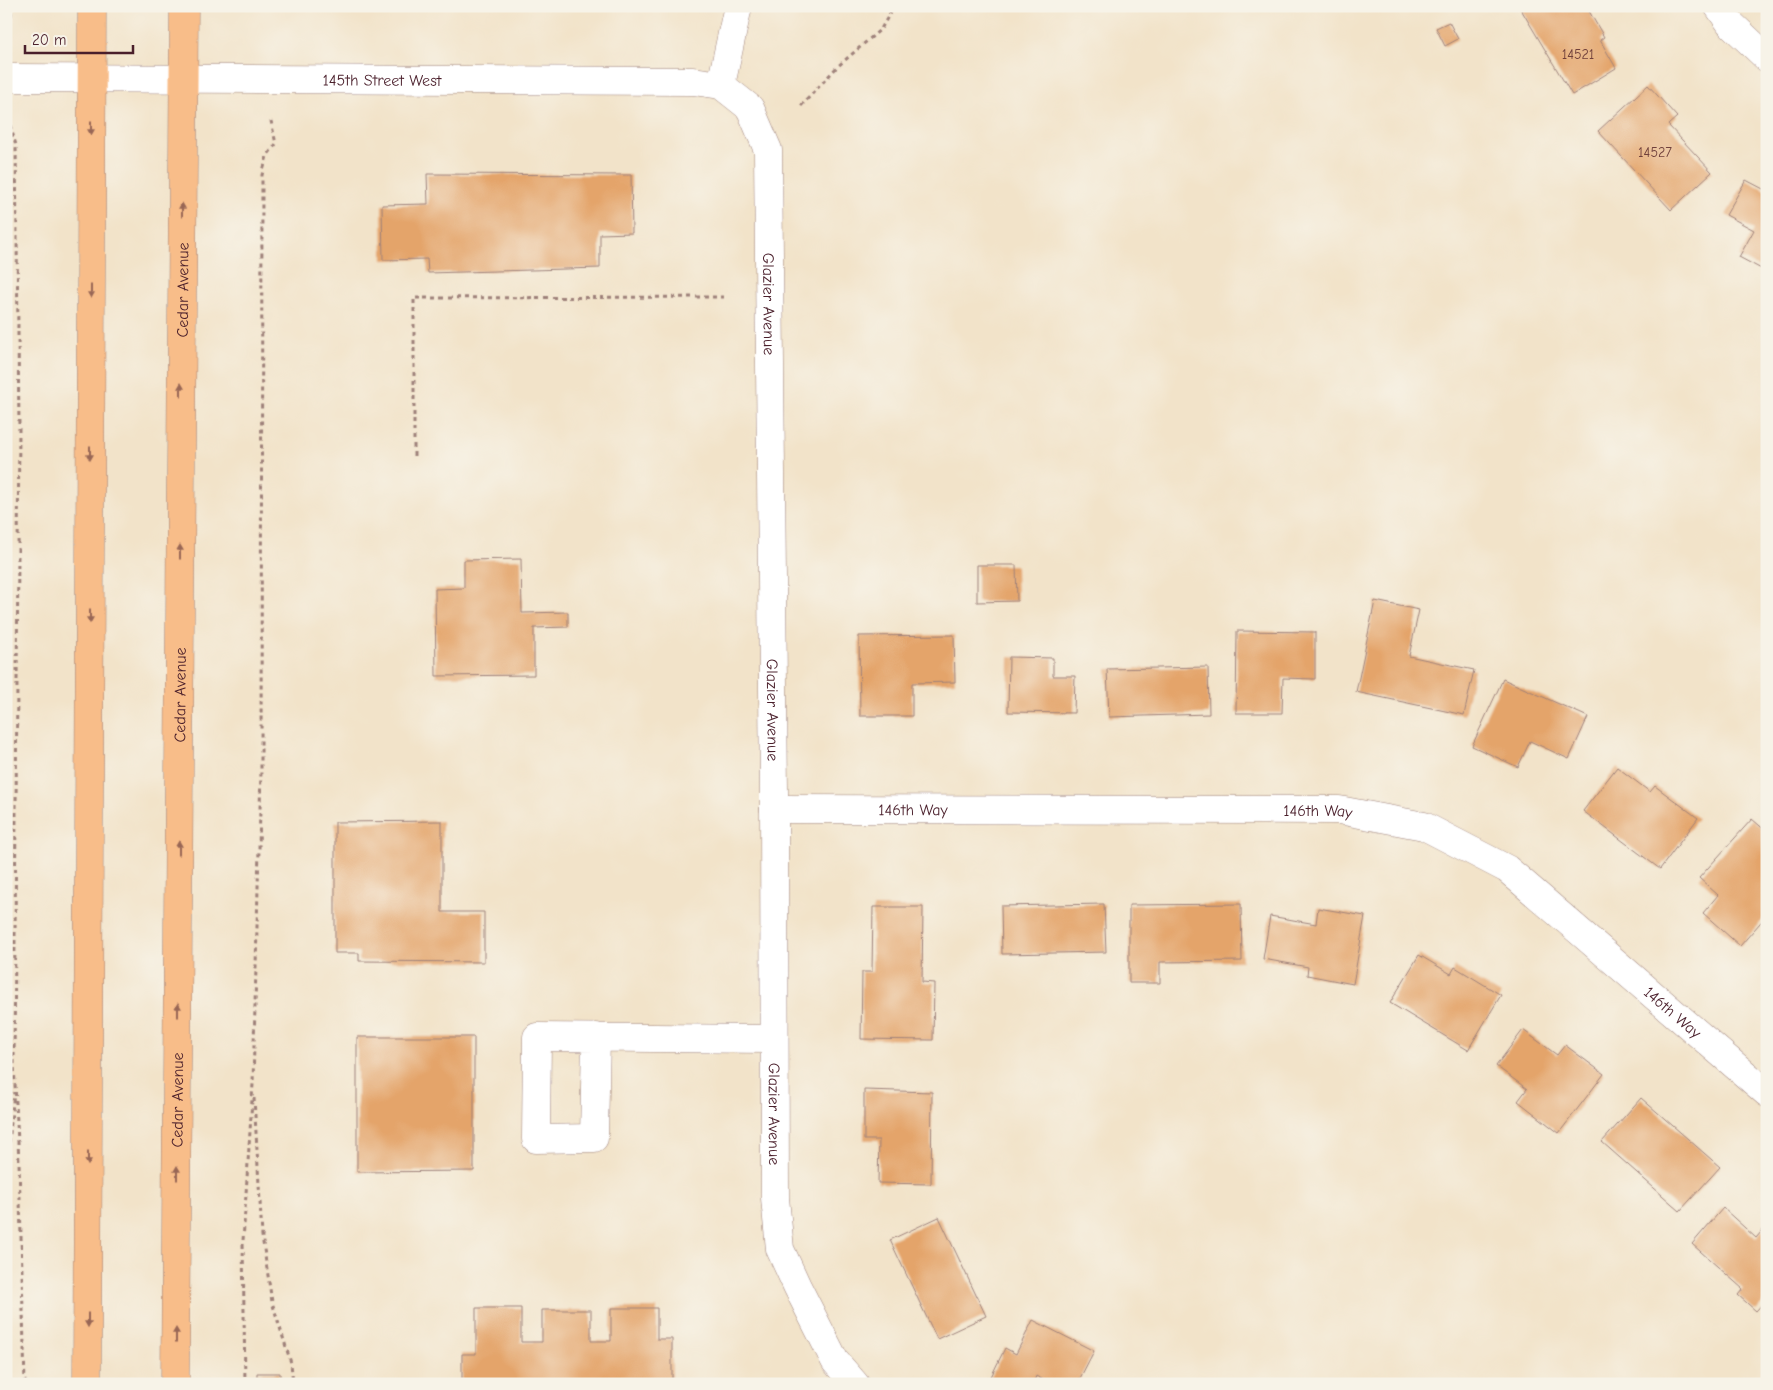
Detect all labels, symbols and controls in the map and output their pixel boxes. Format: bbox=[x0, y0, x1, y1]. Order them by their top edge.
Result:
scale bar bbox=[25, 22, 132, 54]
text: 20 m bbox=[32, 31, 66, 49]
house number: 14521 bbox=[1562, 46, 1594, 63]
street label: 145th Street West bbox=[323, 71, 442, 90]
one-way arrow bbox=[87, 120, 95, 136]
house number: 14527 bbox=[1638, 144, 1672, 161]
one-way arrow bbox=[178, 202, 186, 218]
street label: Cedar Avenue bbox=[174, 242, 192, 338]
street label: Glazier Avenue bbox=[759, 253, 778, 355]
one-way arrow bbox=[87, 283, 95, 299]
one-way arrow bbox=[177, 382, 185, 398]
one-way arrow bbox=[86, 445, 94, 461]
one-way arrow bbox=[176, 544, 184, 560]
one-way arrow bbox=[86, 608, 94, 624]
street label: Cedar Avenue bbox=[171, 647, 190, 743]
street label: Glazier Avenue bbox=[763, 659, 782, 761]
street label: 146th Way bbox=[878, 801, 949, 819]
street label: 146th Way bbox=[1283, 802, 1355, 823]
one-way arrow bbox=[175, 839, 183, 855]
street label: 146th Way bbox=[1640, 983, 1705, 1043]
one-way arrow bbox=[174, 1002, 182, 1018]
street label: Cedar Avenue bbox=[169, 1052, 187, 1148]
street label: Glazier Avenue bbox=[765, 1063, 783, 1165]
one-way arrow bbox=[84, 1150, 92, 1166]
one-way arrow bbox=[173, 1164, 181, 1180]
one-way arrow bbox=[84, 1312, 92, 1328]
one-way arrow bbox=[172, 1327, 180, 1343]

